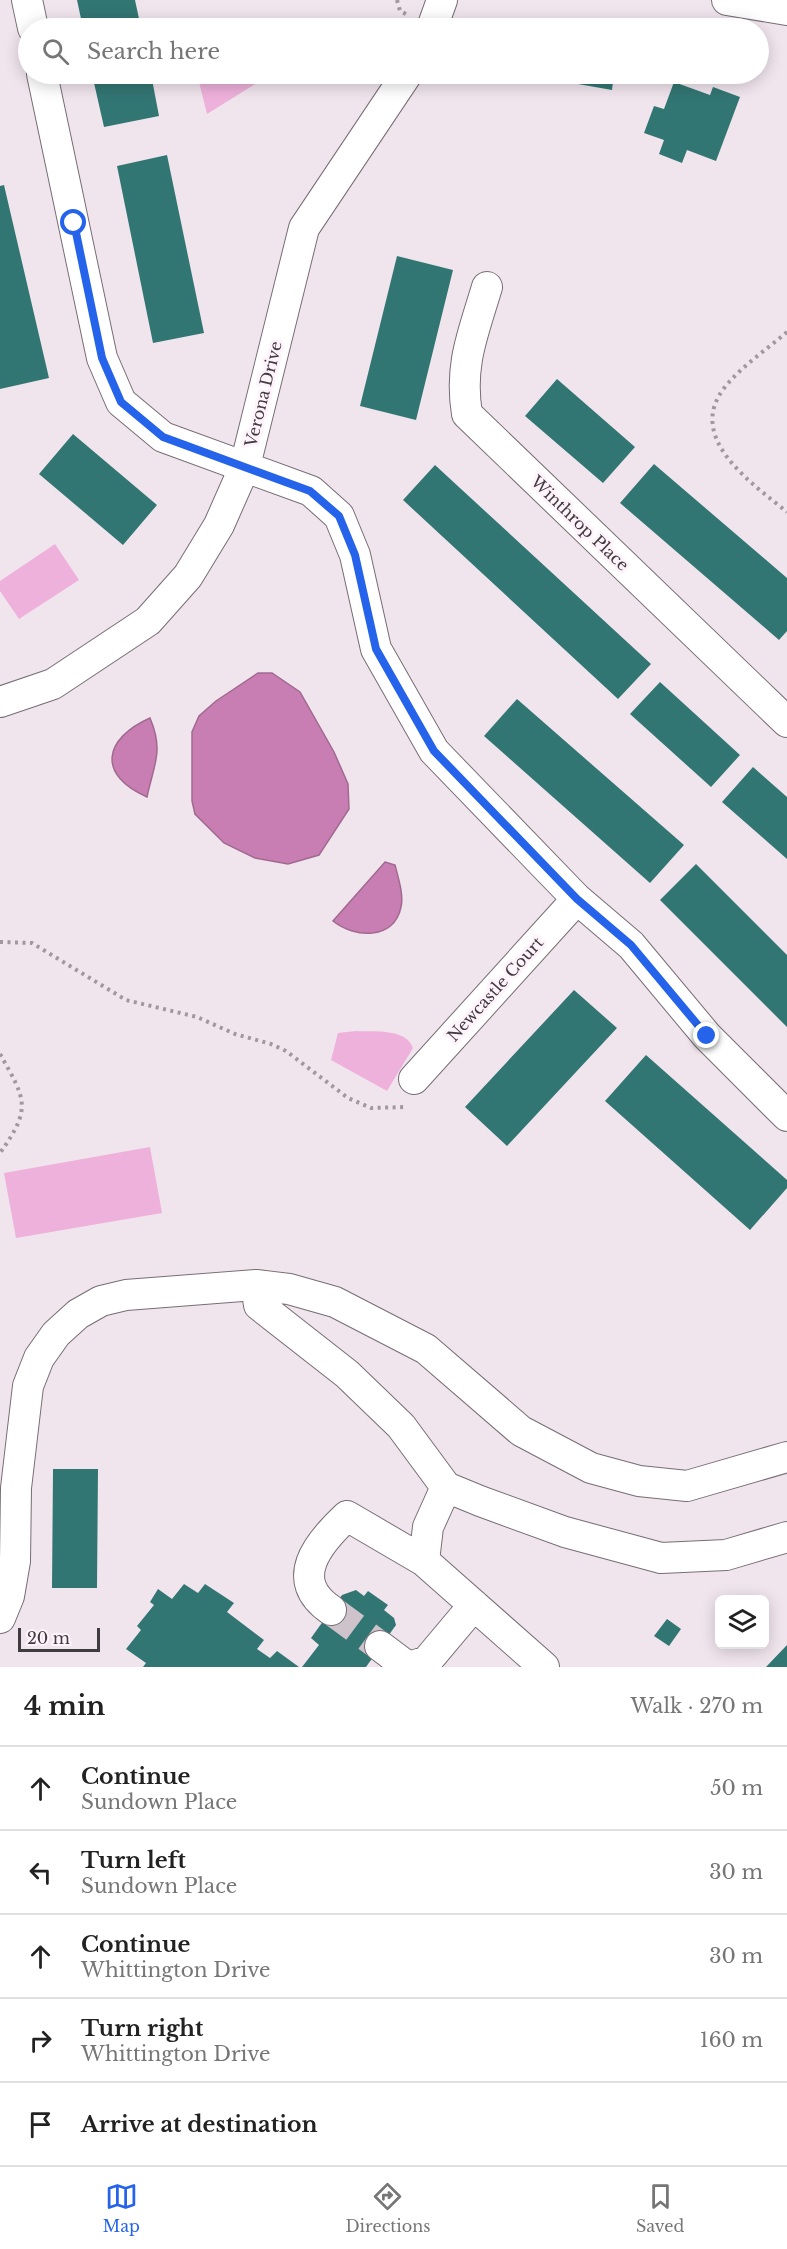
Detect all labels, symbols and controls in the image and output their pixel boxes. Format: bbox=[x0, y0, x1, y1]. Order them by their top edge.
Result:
search box bbox=[18, 18, 769, 84]
icon: search bbox=[39, 35, 72, 68]
text: Search here bbox=[87, 38, 220, 65]
route start bbox=[60, 209, 86, 235]
street label: Verona Drive bbox=[240, 339, 286, 450]
street label: Winthrop Place bbox=[526, 471, 633, 575]
street label: Newcastle Court bbox=[443, 933, 547, 1045]
route end bbox=[693, 1022, 719, 1048]
map controls bbox=[715, 1595, 769, 1649]
button: layers bbox=[715, 1595, 769, 1649]
scale bar bbox=[18, 1625, 100, 1652]
text: 20 m bbox=[27, 1628, 70, 1648]
text: 4 min bbox=[24, 1690, 105, 1722]
text: Walk · 270 m bbox=[631, 1694, 763, 1718]
text: Continue bbox=[81, 1763, 190, 1790]
icon: ahead bbox=[24, 1772, 57, 1805]
text: 50 m bbox=[710, 1776, 763, 1800]
text: Sundown Place bbox=[81, 1790, 237, 1814]
text: Turn left bbox=[81, 1847, 186, 1874]
icon: left bbox=[24, 1856, 57, 1889]
text: 30 m bbox=[709, 1860, 763, 1884]
text: Sundown Place bbox=[81, 1874, 237, 1898]
text: Continue bbox=[81, 1931, 190, 1958]
icon: ahead bbox=[24, 1940, 57, 1973]
text: 30 m bbox=[709, 1944, 763, 1968]
text: Whittington Drive bbox=[81, 1958, 271, 1982]
text: Turn right bbox=[81, 2015, 203, 2042]
icon: right bbox=[24, 2024, 57, 2057]
text: 160 m bbox=[700, 2028, 763, 2052]
text: Whittington Drive bbox=[81, 2042, 271, 2066]
icon: arrive bbox=[24, 2108, 57, 2141]
text: Arrive at destination bbox=[81, 2111, 318, 2138]
tab: Map bbox=[103, 2180, 140, 2236]
tab: Directions bbox=[345, 2180, 430, 2236]
tab: Saved bbox=[636, 2180, 684, 2236]

